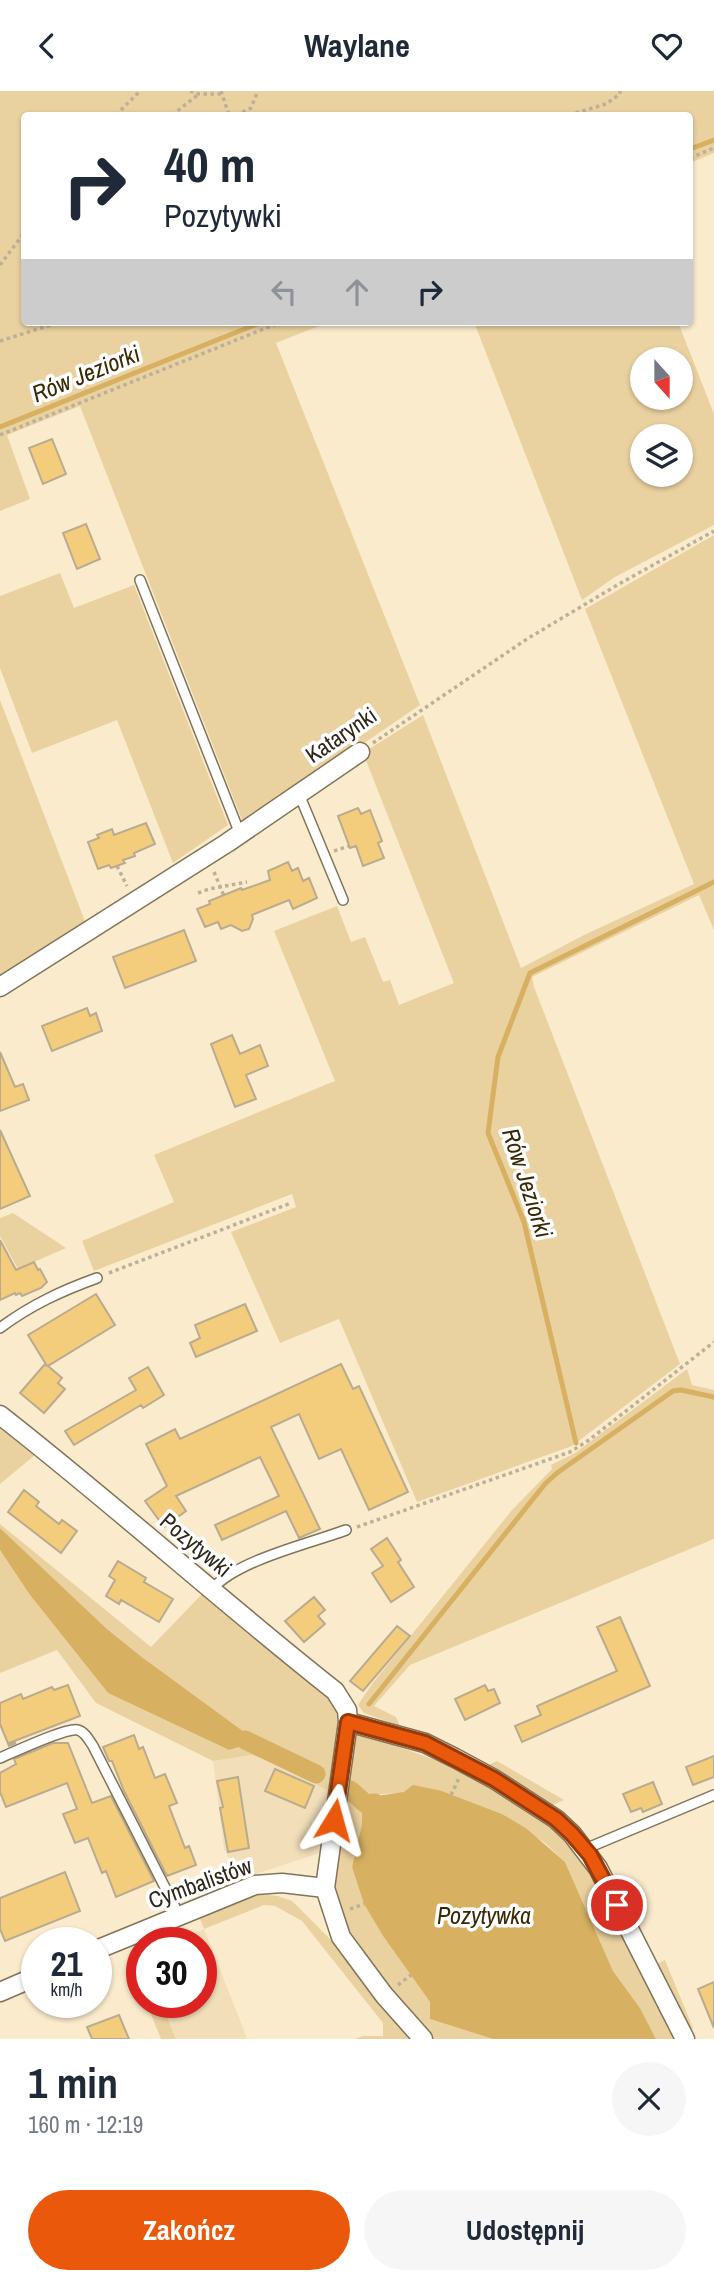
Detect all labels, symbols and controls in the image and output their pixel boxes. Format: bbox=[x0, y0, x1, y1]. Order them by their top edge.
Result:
text: Waylane bbox=[304, 24, 410, 67]
icon: back bbox=[28, 27, 66, 65]
icon: heart bbox=[648, 27, 686, 65]
text: 40 m bbox=[164, 131, 256, 197]
icon: right bbox=[49, 140, 140, 231]
text: Pozytywki bbox=[164, 194, 282, 237]
icon: left bbox=[265, 273, 303, 311]
icon: ahead bbox=[338, 273, 376, 311]
icon: right bbox=[411, 273, 449, 311]
water label: Rów Jeziorki bbox=[27, 337, 145, 409]
north arrow bbox=[630, 347, 693, 409]
map controls bbox=[630, 347, 693, 487]
button: layers bbox=[630, 424, 693, 487]
street label: Katarynki bbox=[299, 699, 382, 770]
water label: Rów Jeziorki bbox=[495, 1124, 561, 1242]
street label: Pozytywki bbox=[154, 1505, 239, 1584]
position arrow bbox=[297, 1783, 371, 1857]
street label: Cymbalistów bbox=[144, 1849, 256, 1916]
pin bbox=[587, 1875, 647, 1935]
icon: arrive bbox=[598, 1886, 636, 1924]
water label: Pozytywka bbox=[437, 1899, 531, 1931]
speed limit sign: 30 bbox=[126, 1927, 217, 2018]
text: 21 bbox=[51, 1940, 82, 1987]
text: km/h bbox=[51, 1977, 83, 2002]
text: 1 min bbox=[28, 2055, 118, 2111]
button: close bbox=[612, 2062, 686, 2136]
text: 160 m · 12:19 bbox=[28, 2109, 143, 2140]
button: Zakończ bbox=[28, 2190, 350, 2270]
button: Udostępnij bbox=[364, 2190, 686, 2270]

